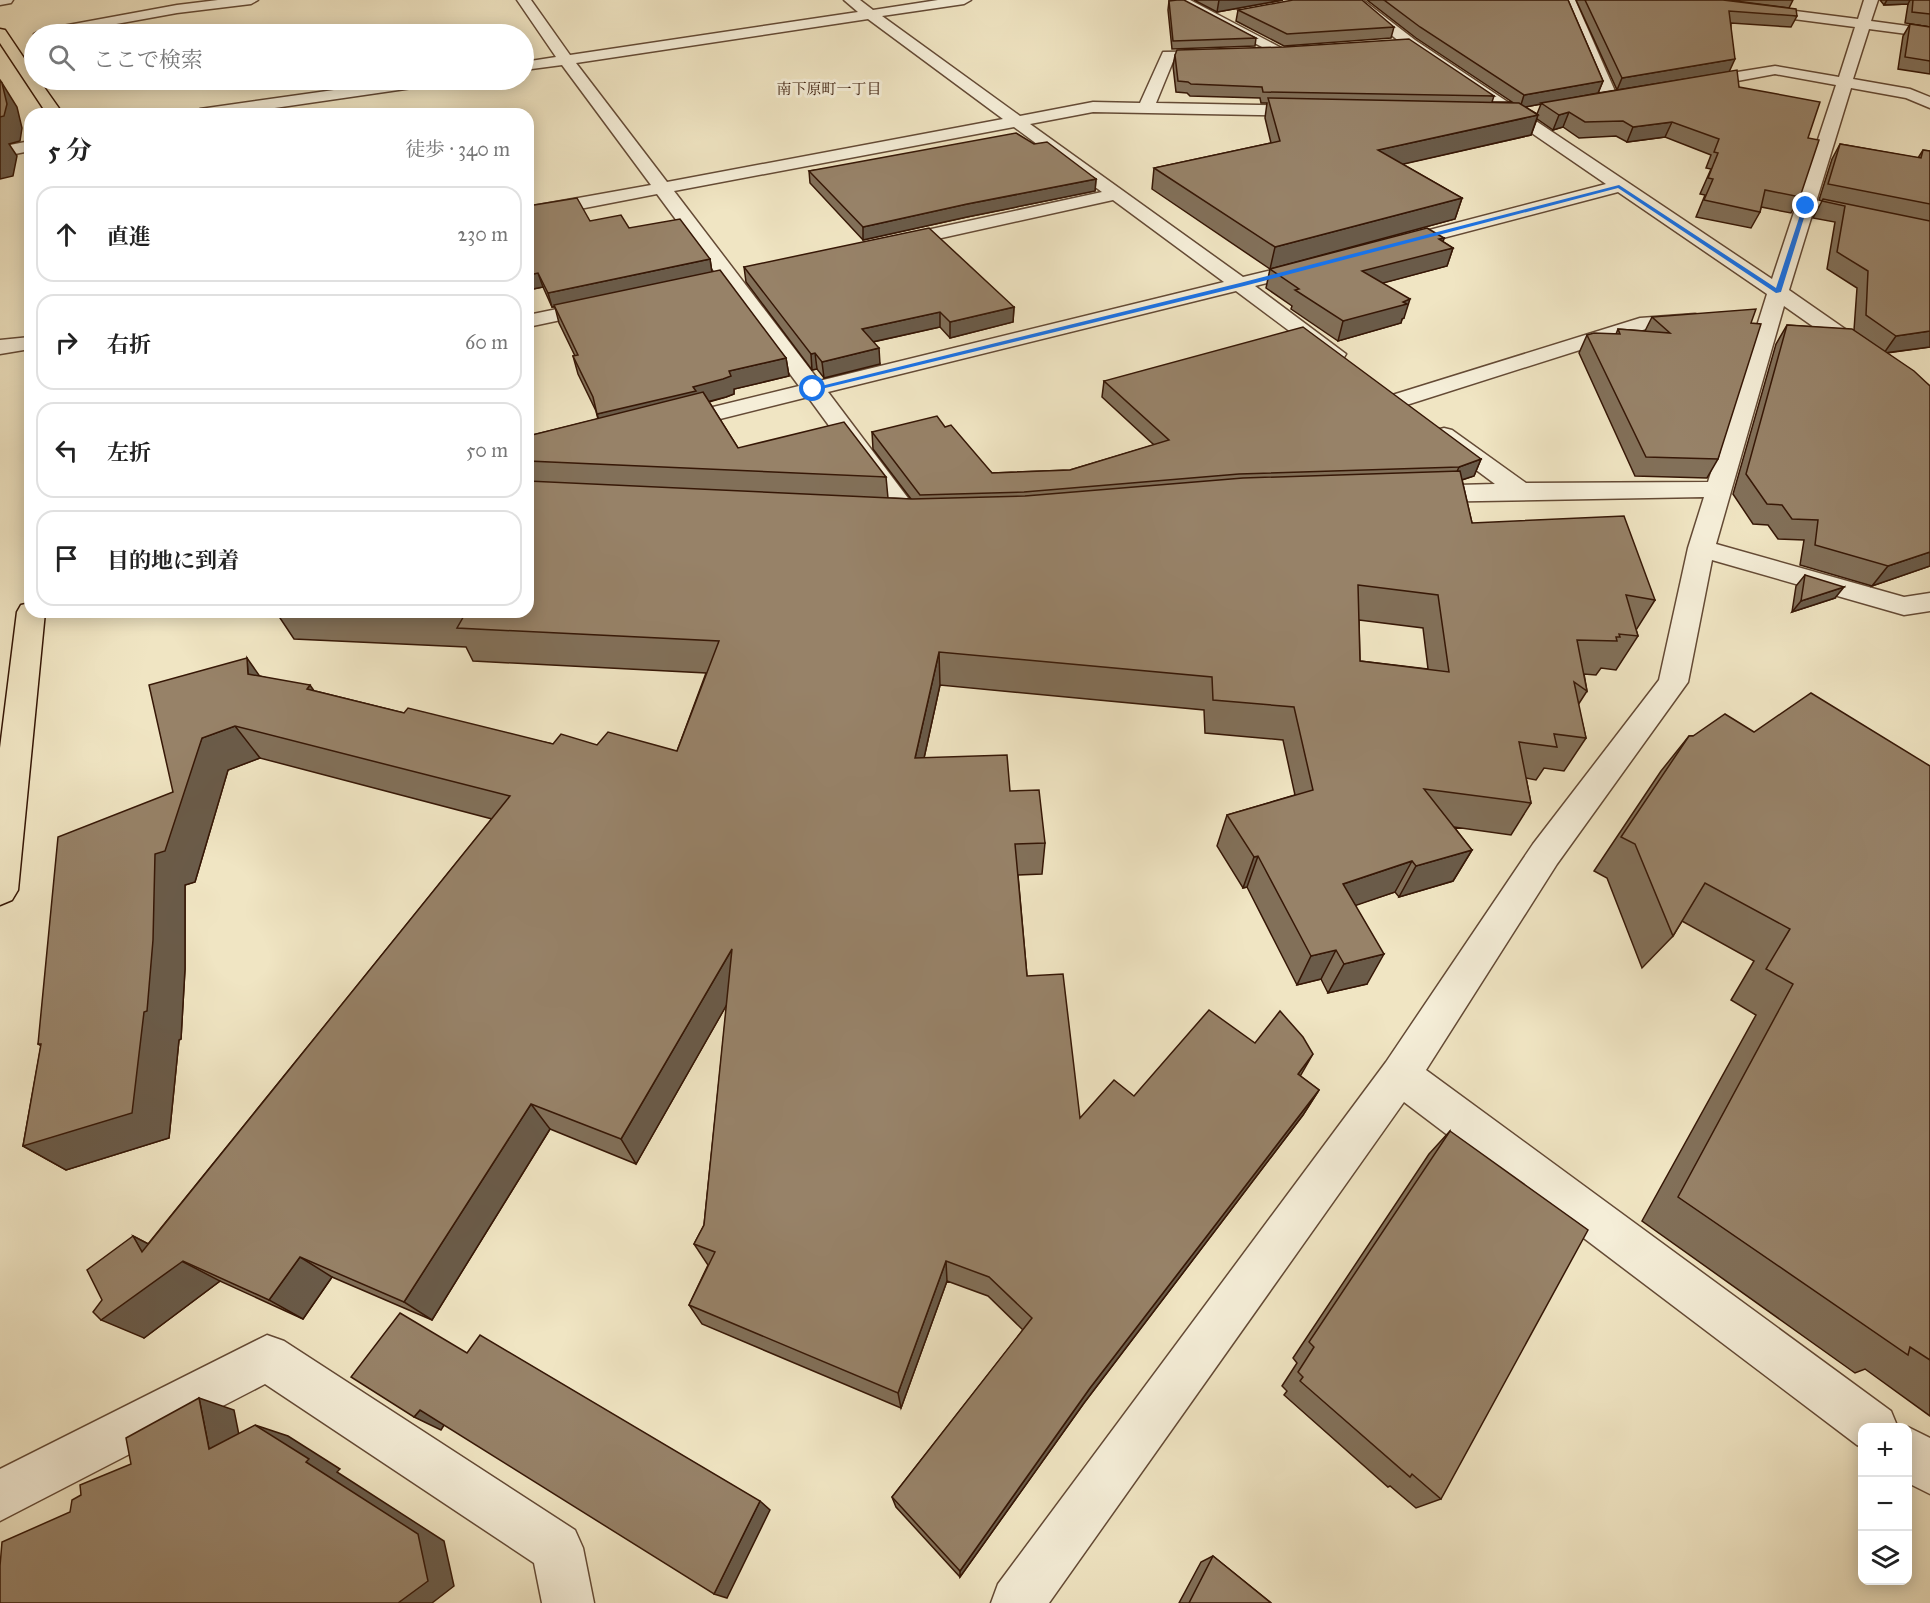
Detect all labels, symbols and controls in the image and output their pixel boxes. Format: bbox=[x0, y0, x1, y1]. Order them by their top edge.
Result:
search box bbox=[24, 24, 534, 90]
icon: search bbox=[45, 41, 78, 74]
text: ここで検索 bbox=[93, 46, 203, 73]
district label: 南下原町一丁目 bbox=[776, 80, 882, 98]
text: 5 分 bbox=[48, 134, 92, 166]
text: 徒歩 · 340 m bbox=[405, 137, 510, 161]
route end bbox=[1792, 192, 1818, 218]
icon: ahead bbox=[50, 218, 83, 251]
text: 230 m bbox=[457, 222, 508, 246]
text: 直進 bbox=[107, 223, 151, 250]
icon: right bbox=[50, 326, 83, 359]
text: 60 m bbox=[465, 330, 508, 354]
text: 右折 bbox=[107, 331, 151, 358]
route start bbox=[799, 375, 825, 401]
icon: left bbox=[50, 434, 83, 467]
text: 50 m bbox=[466, 438, 508, 462]
text: 左折 bbox=[107, 439, 151, 466]
icon: arrive bbox=[50, 542, 83, 575]
text: 目的地に到着 bbox=[107, 547, 239, 574]
map controls bbox=[1858, 1423, 1912, 1585]
button: + bbox=[1858, 1423, 1912, 1477]
button: − bbox=[1858, 1477, 1912, 1531]
button: layers bbox=[1858, 1531, 1912, 1585]

